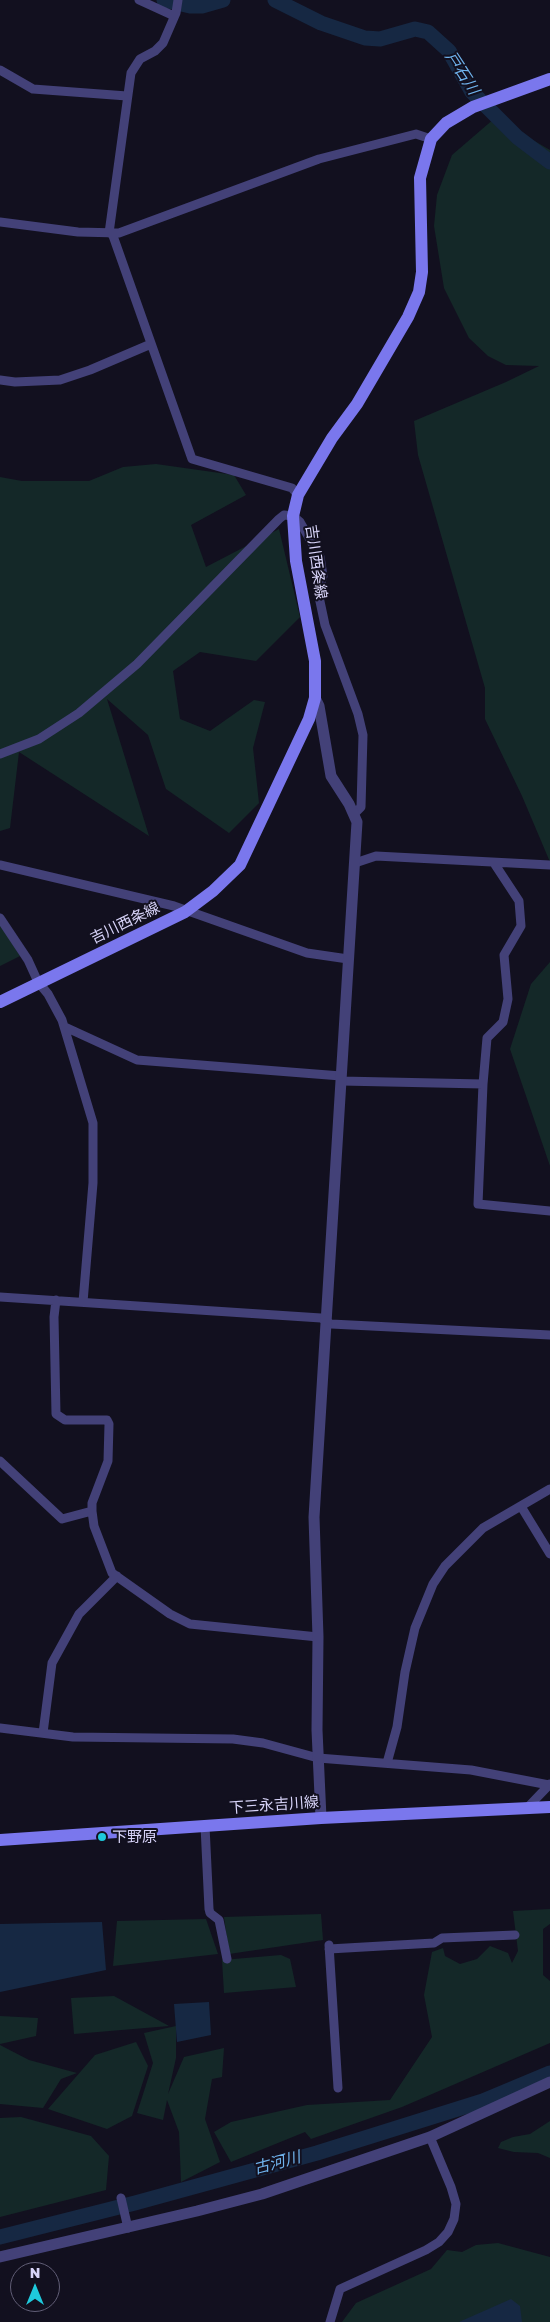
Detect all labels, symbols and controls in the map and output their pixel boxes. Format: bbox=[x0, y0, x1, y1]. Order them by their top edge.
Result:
water label: 戸石川 bbox=[441, 48, 483, 98]
street label: 吉川西条線 bbox=[302, 524, 330, 600]
street label: 吉川西条線 bbox=[87, 898, 163, 948]
street label: 下三永吉川線 bbox=[228, 1793, 320, 1817]
place label: 下野原 bbox=[112, 1828, 157, 1846]
marker: 下野原 bbox=[96, 1831, 108, 1843]
water label: 古河川 bbox=[251, 2148, 303, 2178]
north arrow bbox=[10, 2262, 60, 2312]
text: N bbox=[30, 2264, 40, 2281]

